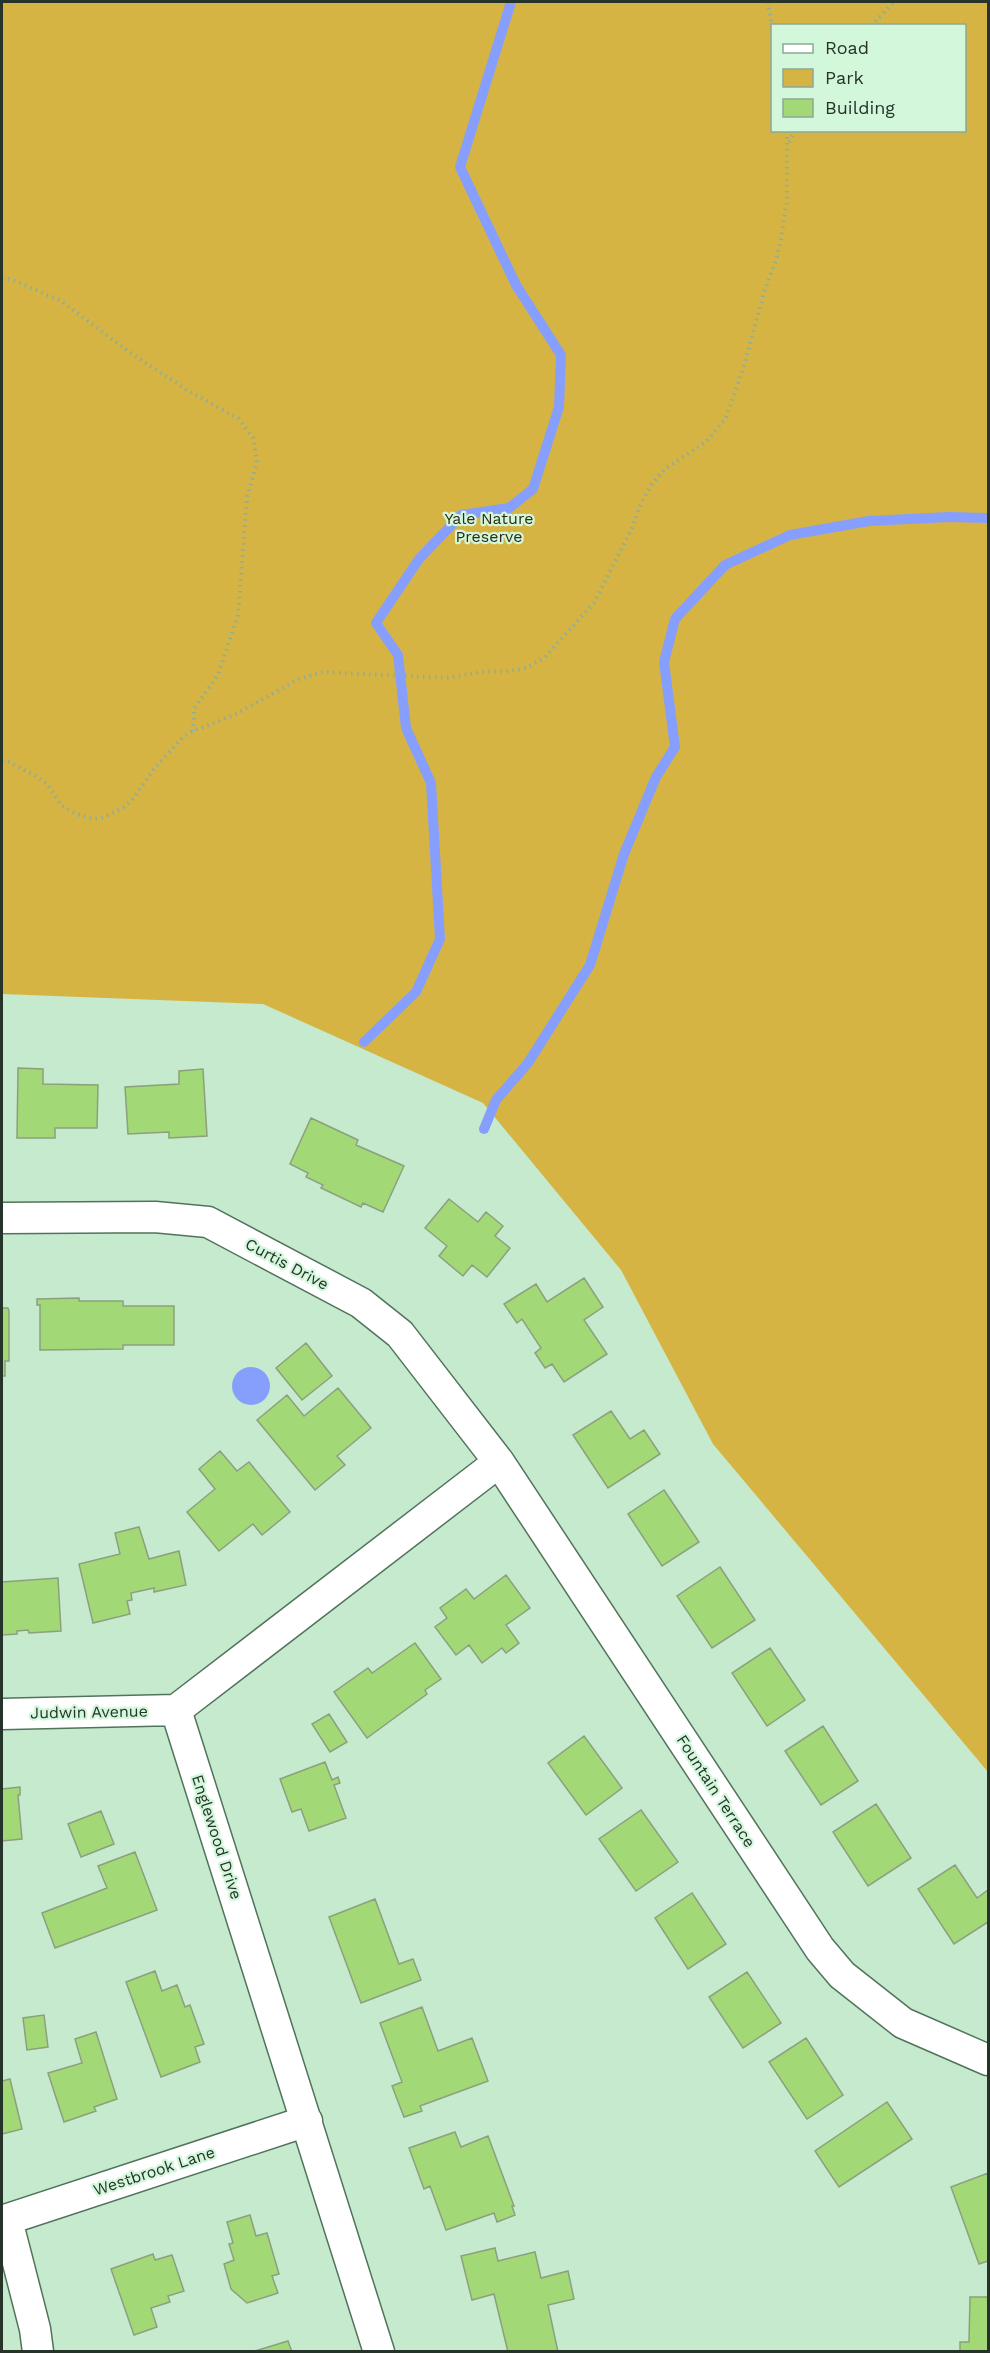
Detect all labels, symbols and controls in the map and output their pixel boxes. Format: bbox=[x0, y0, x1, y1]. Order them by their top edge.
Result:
legend bbox=[771, 24, 966, 132]
text: Road bbox=[825, 37, 869, 58]
text: Park bbox=[825, 67, 864, 88]
text: Building bbox=[825, 97, 895, 118]
park label: Yale Nature Preserve bbox=[445, 509, 533, 546]
street label: Curtis Drive bbox=[242, 1234, 332, 1294]
street label: Judwin Avenue bbox=[30, 1701, 148, 1723]
street label: Fountain Terrace bbox=[673, 1731, 759, 1851]
street label: Englewood Drive bbox=[188, 1772, 246, 1902]
street label: Westbrook Lane bbox=[91, 2142, 217, 2200]

